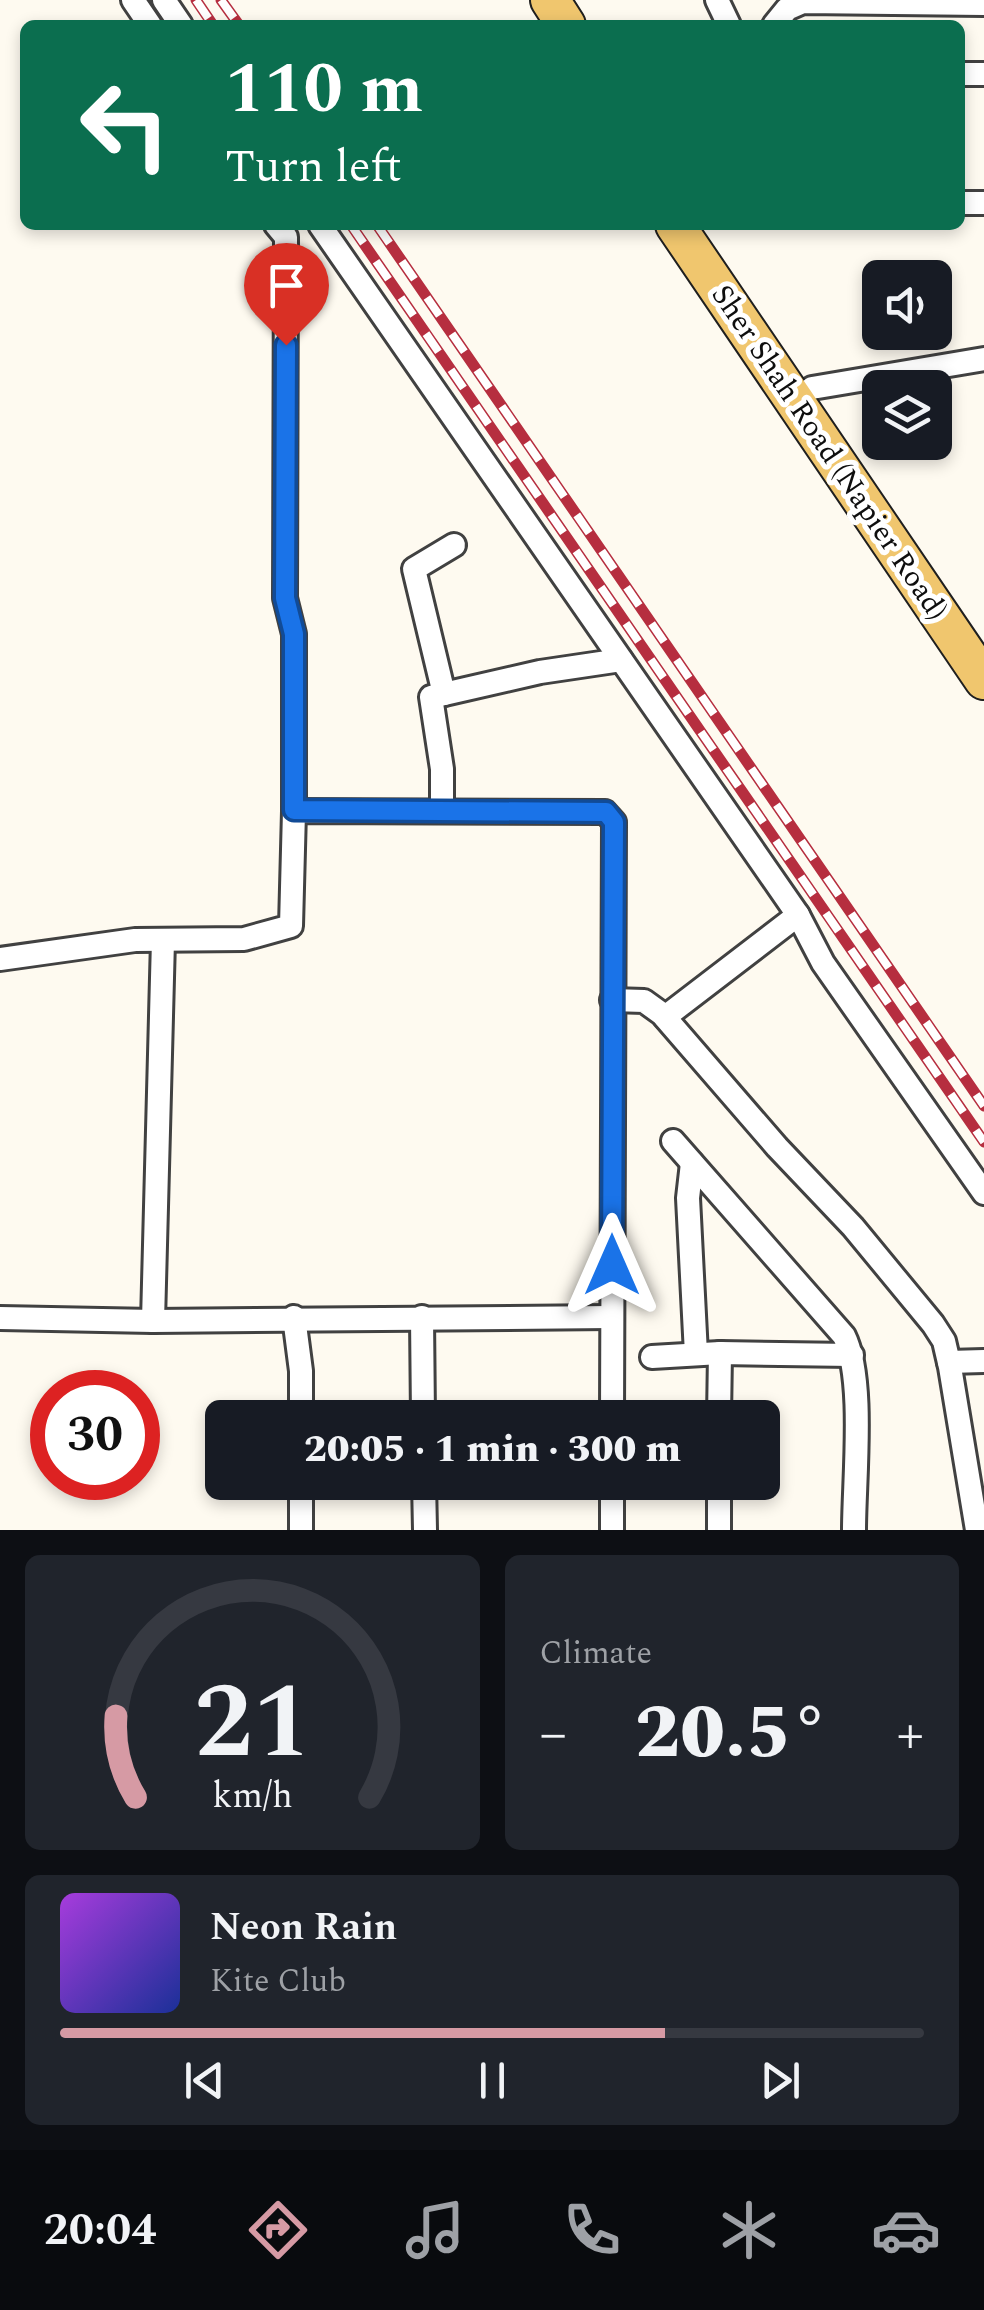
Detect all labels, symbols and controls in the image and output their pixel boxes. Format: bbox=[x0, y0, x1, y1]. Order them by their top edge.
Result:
text: 110 m bbox=[225, 37, 423, 143]
icon: left bbox=[60, 60, 190, 190]
text: Turn left bbox=[225, 133, 402, 202]
pin bbox=[244, 243, 329, 346]
icon: arrive bbox=[259, 258, 314, 313]
map controls bbox=[862, 260, 952, 460]
button: sound bbox=[862, 260, 952, 350]
street label: Sher Shah Road (Napier Road) bbox=[699, 275, 959, 630]
button: layers bbox=[862, 370, 952, 460]
position arrow bbox=[560, 1213, 664, 1317]
speed limit sign: 30 bbox=[30, 1370, 160, 1500]
text: 20:05 · 1 min · 300 m bbox=[304, 1421, 681, 1479]
text: Climate bbox=[540, 1629, 652, 1678]
text: 21 bbox=[194, 1645, 311, 1803]
text: 20.5° bbox=[635, 1677, 829, 1791]
text: − bbox=[540, 1693, 567, 1776]
text: + bbox=[896, 1693, 924, 1776]
text: km/h bbox=[212, 1769, 292, 1824]
text: Neon Rain bbox=[210, 1899, 397, 1957]
text: Kite Club bbox=[210, 1957, 346, 2006]
icon: previous bbox=[177, 2053, 232, 2108]
icon: pause bbox=[465, 2053, 520, 2108]
icon: next bbox=[753, 2053, 808, 2108]
icon: directions bbox=[243, 2195, 313, 2265]
icon: music bbox=[400, 2195, 470, 2265]
icon: phone bbox=[557, 2195, 627, 2265]
icon: climate bbox=[714, 2195, 784, 2265]
icon: car bbox=[871, 2195, 941, 2265]
text: 20:04 bbox=[43, 2196, 156, 2265]

